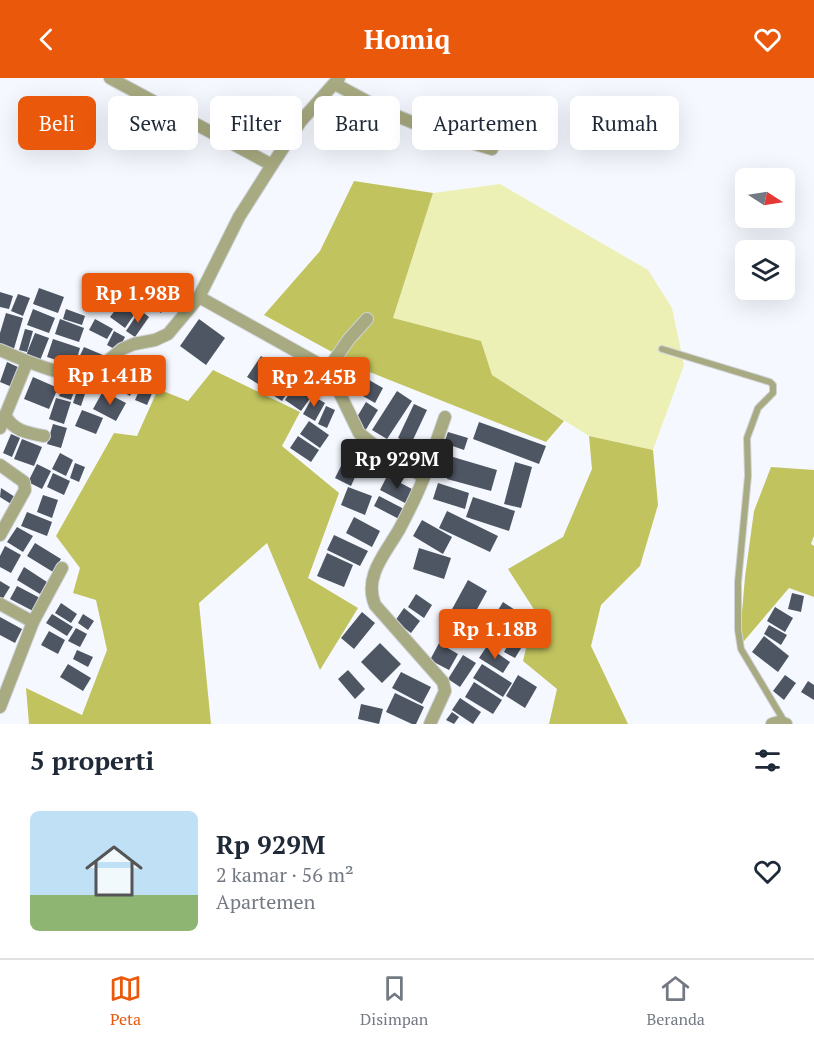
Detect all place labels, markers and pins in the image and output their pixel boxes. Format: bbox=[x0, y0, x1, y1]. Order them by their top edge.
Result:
pin: Rp 1.98B bbox=[76, 273, 200, 324]
pin: Rp 1.41B bbox=[48, 355, 172, 406]
pin: Rp 2.45B bbox=[252, 357, 376, 408]
pin: Rp 929M bbox=[342, 439, 452, 490]
pin: Rp 1.18B bbox=[433, 609, 557, 660]

